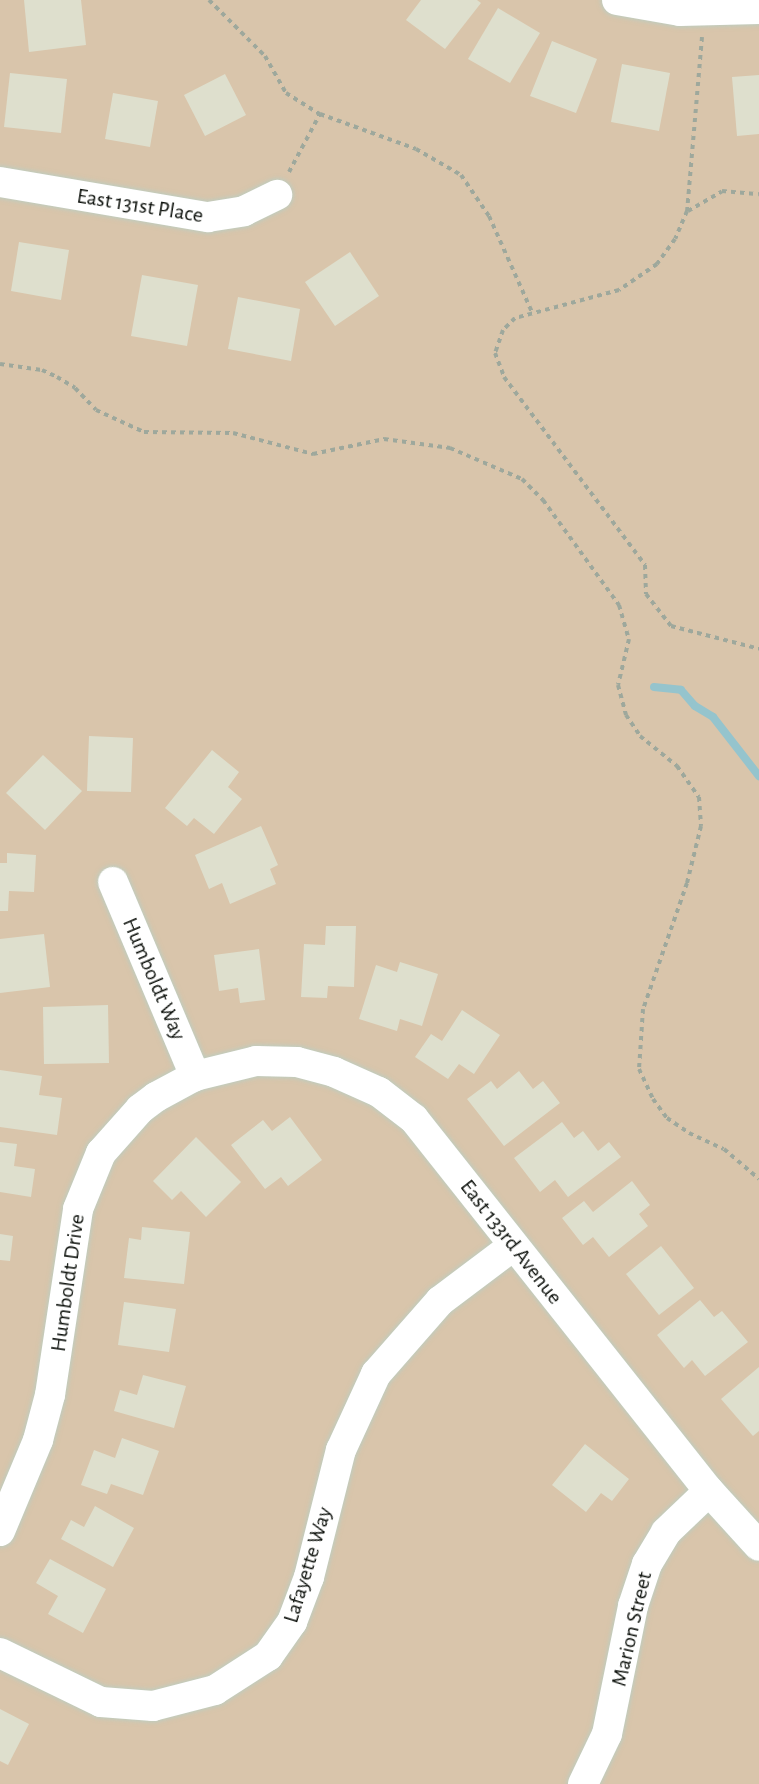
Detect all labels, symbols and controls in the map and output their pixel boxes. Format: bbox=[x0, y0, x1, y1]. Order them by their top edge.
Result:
street label: East 131st Place bbox=[75, 183, 205, 229]
street label: Humboldt Way bbox=[116, 914, 192, 1044]
street label: East 133rd Avenue bbox=[454, 1174, 568, 1310]
street label: Humboldt Drive bbox=[45, 1212, 91, 1354]
street label: Lafayette Way bbox=[278, 1504, 338, 1626]
street label: Marion Street bbox=[606, 1569, 658, 1689]

